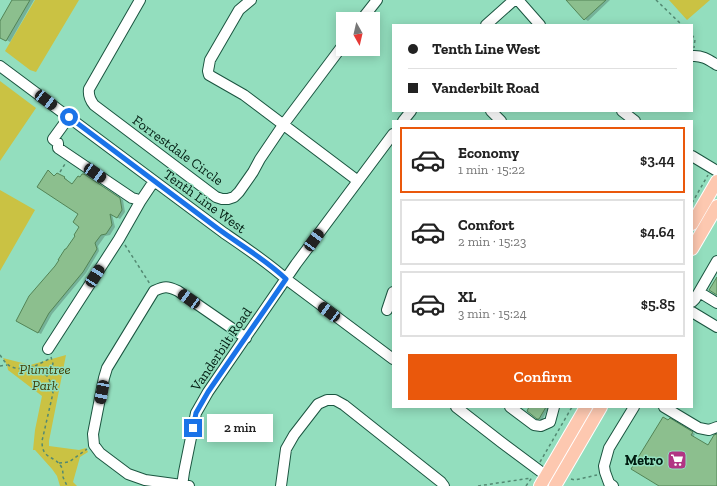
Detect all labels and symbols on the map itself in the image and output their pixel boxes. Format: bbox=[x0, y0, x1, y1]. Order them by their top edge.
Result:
north arrow bbox=[336, 12, 380, 56]
car bbox=[33, 88, 59, 112]
route start bbox=[60, 108, 78, 126]
street label: Forrestdale Circle bbox=[129, 112, 227, 189]
car bbox=[82, 161, 108, 185]
street label: Tenth Line West bbox=[160, 166, 250, 237]
car bbox=[302, 227, 326, 253]
car bbox=[83, 263, 107, 289]
car bbox=[176, 287, 202, 311]
car bbox=[316, 300, 342, 324]
street label: Vanderbilt Road bbox=[187, 304, 256, 395]
park label: Plumtree Park bbox=[19, 361, 71, 394]
car bbox=[94, 379, 110, 405]
callout: 2 min bbox=[207, 414, 273, 442]
route end bbox=[184, 419, 202, 437]
supermarket icon: Metro bbox=[666, 449, 688, 471]
place label: Metro bbox=[625, 452, 664, 469]

